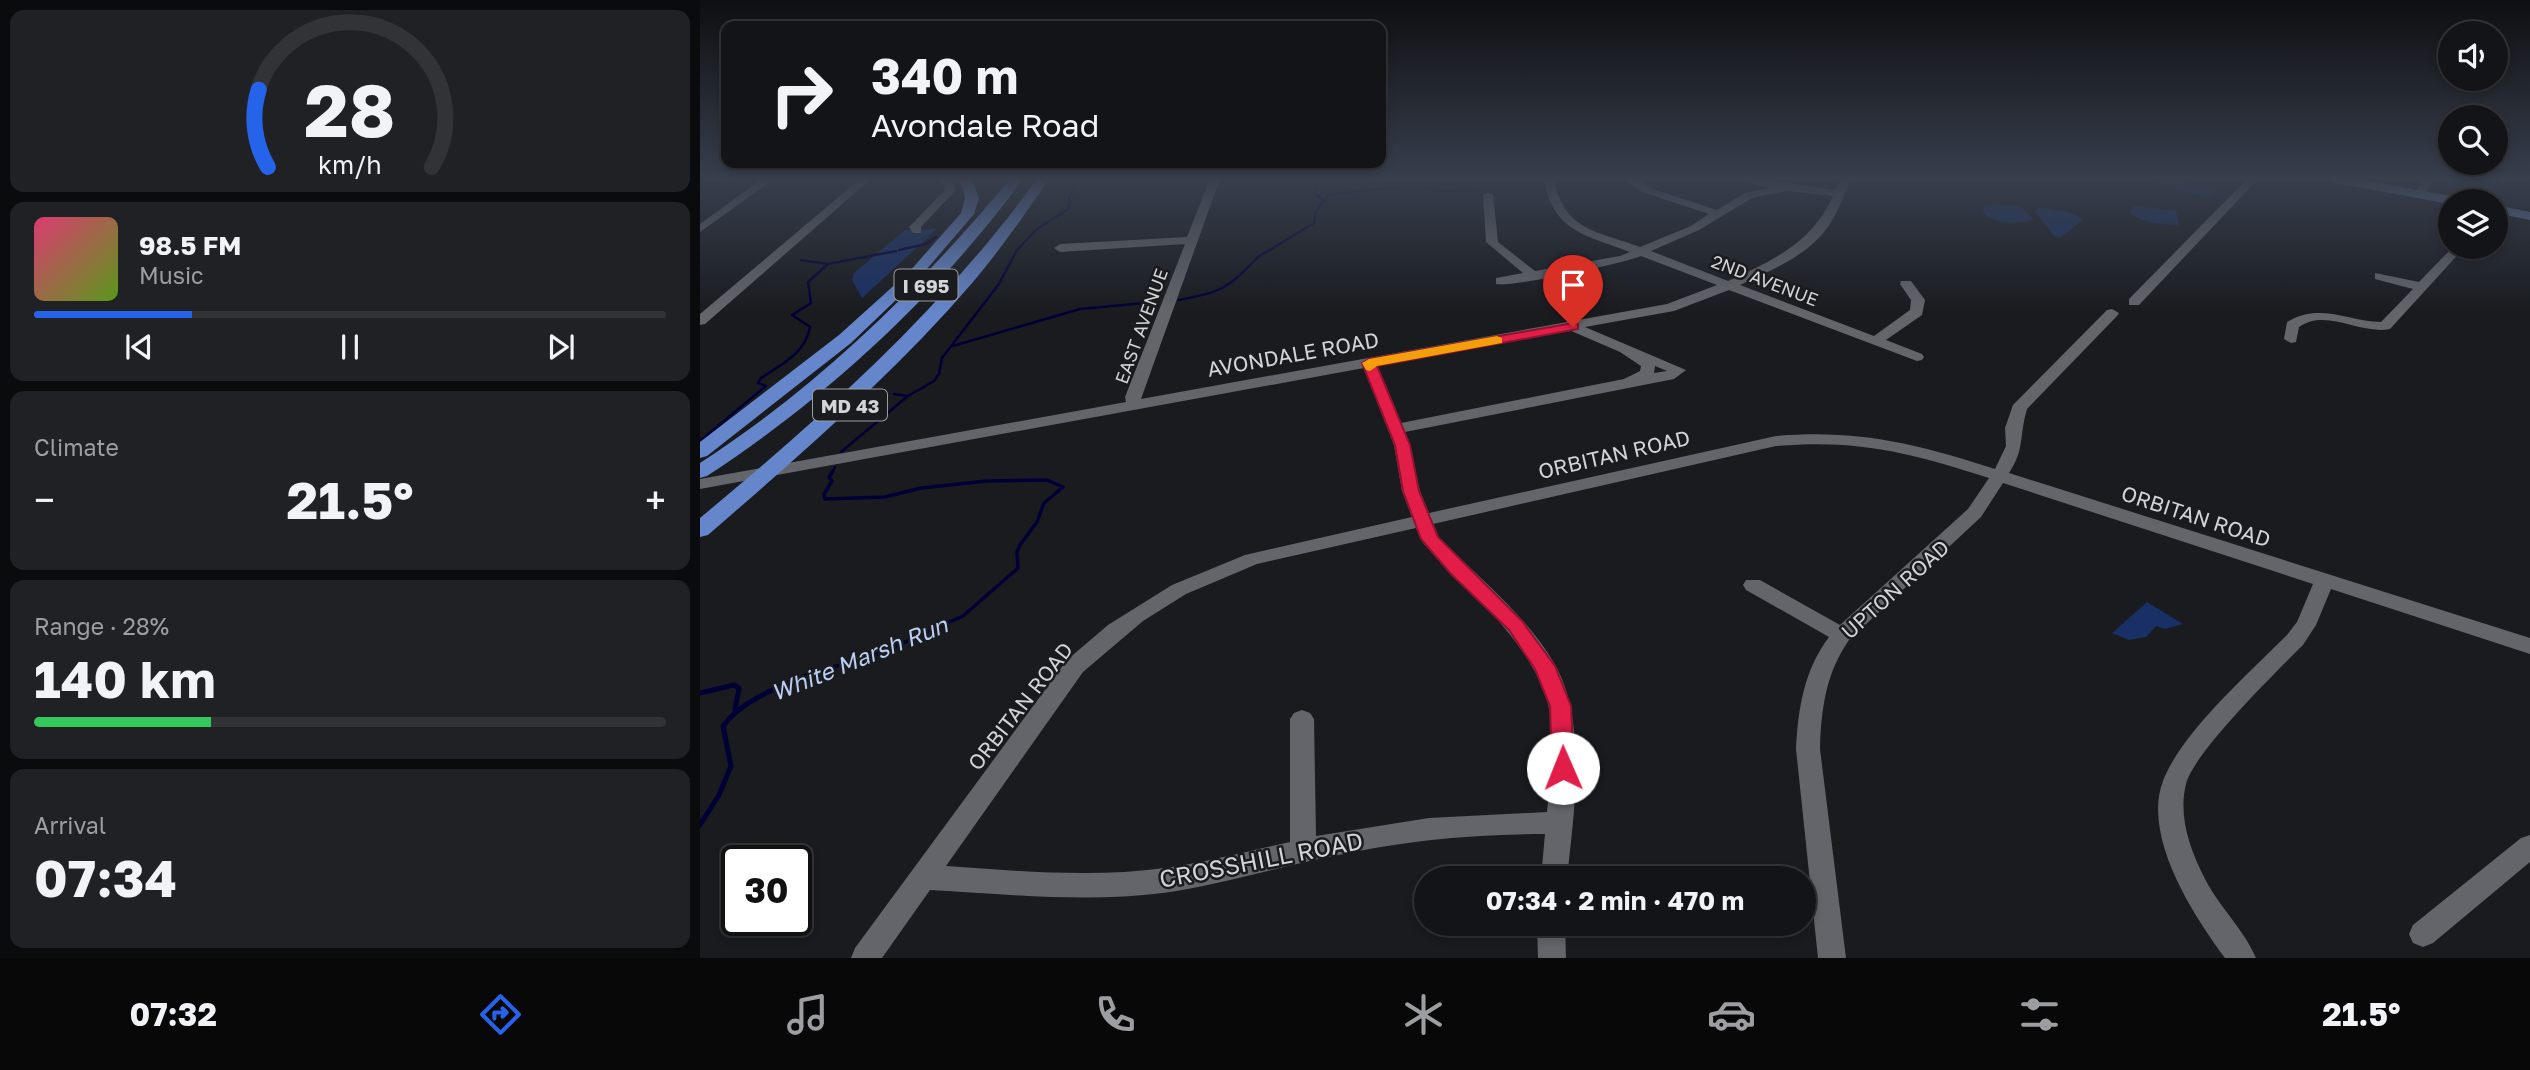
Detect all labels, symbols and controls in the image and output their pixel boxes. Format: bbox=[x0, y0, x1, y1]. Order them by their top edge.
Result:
map controls bbox=[2438, 21, 2508, 259]
button: sound bbox=[2438, 21, 2508, 91]
text: 340 m bbox=[871, 46, 1019, 105]
icon: right bbox=[756, 49, 847, 140]
text: 28 bbox=[305, 66, 396, 153]
button: search bbox=[2438, 105, 2508, 175]
text: Avondale Road bbox=[871, 106, 1099, 144]
text: km/h bbox=[318, 149, 382, 180]
button: layers bbox=[2438, 189, 2508, 259]
text: 98.5 FM bbox=[139, 230, 241, 261]
street label: 2ND AVENUE bbox=[1709, 250, 1821, 310]
pin bbox=[1543, 255, 1603, 327]
text: Music bbox=[139, 261, 204, 289]
street label: EAST AVENUE bbox=[1110, 265, 1172, 387]
icon: arrive bbox=[1554, 266, 1592, 304]
road number: I 695 bbox=[894, 270, 958, 300]
street label: AVONDALE ROAD bbox=[1205, 326, 1381, 382]
icon: previous bbox=[120, 328, 158, 366]
icon: pause bbox=[331, 328, 369, 366]
icon: next bbox=[542, 328, 580, 366]
road number: MD 43 bbox=[813, 390, 887, 420]
street label: ORBITAN ROAD bbox=[1535, 424, 1693, 484]
text: Climate bbox=[34, 433, 119, 461]
text: 21.5° bbox=[286, 468, 414, 530]
text: − bbox=[34, 477, 55, 522]
text: + bbox=[645, 477, 666, 522]
street label: ORBITAN ROAD bbox=[2118, 480, 2274, 552]
street label: UPTON ROAD bbox=[1836, 534, 1954, 644]
water label: White Marsh Run bbox=[767, 610, 952, 706]
text: Range · 28% bbox=[34, 612, 169, 640]
street label: ORBITAN ROAD bbox=[962, 637, 1078, 775]
text: 140 km bbox=[34, 647, 216, 709]
position arrow bbox=[1526, 731, 1600, 805]
text: Arrival bbox=[34, 811, 106, 839]
street label: CROSSHILL ROAD bbox=[1157, 825, 1365, 893]
speed limit sign: 30 bbox=[721, 845, 812, 936]
text: 07:34 bbox=[34, 846, 177, 908]
text: 07:34 · 2 min · 470 m bbox=[1486, 885, 1744, 916]
icon: directions bbox=[476, 990, 525, 1039]
icon: music bbox=[783, 990, 832, 1039]
icon: phone bbox=[1091, 990, 1140, 1039]
icon: climate bbox=[1399, 990, 1448, 1039]
icon: car bbox=[1707, 990, 1756, 1039]
icon: filters bbox=[2015, 990, 2064, 1039]
text: 07:32 bbox=[129, 995, 217, 1033]
text: 21.5° bbox=[2322, 995, 2401, 1033]

